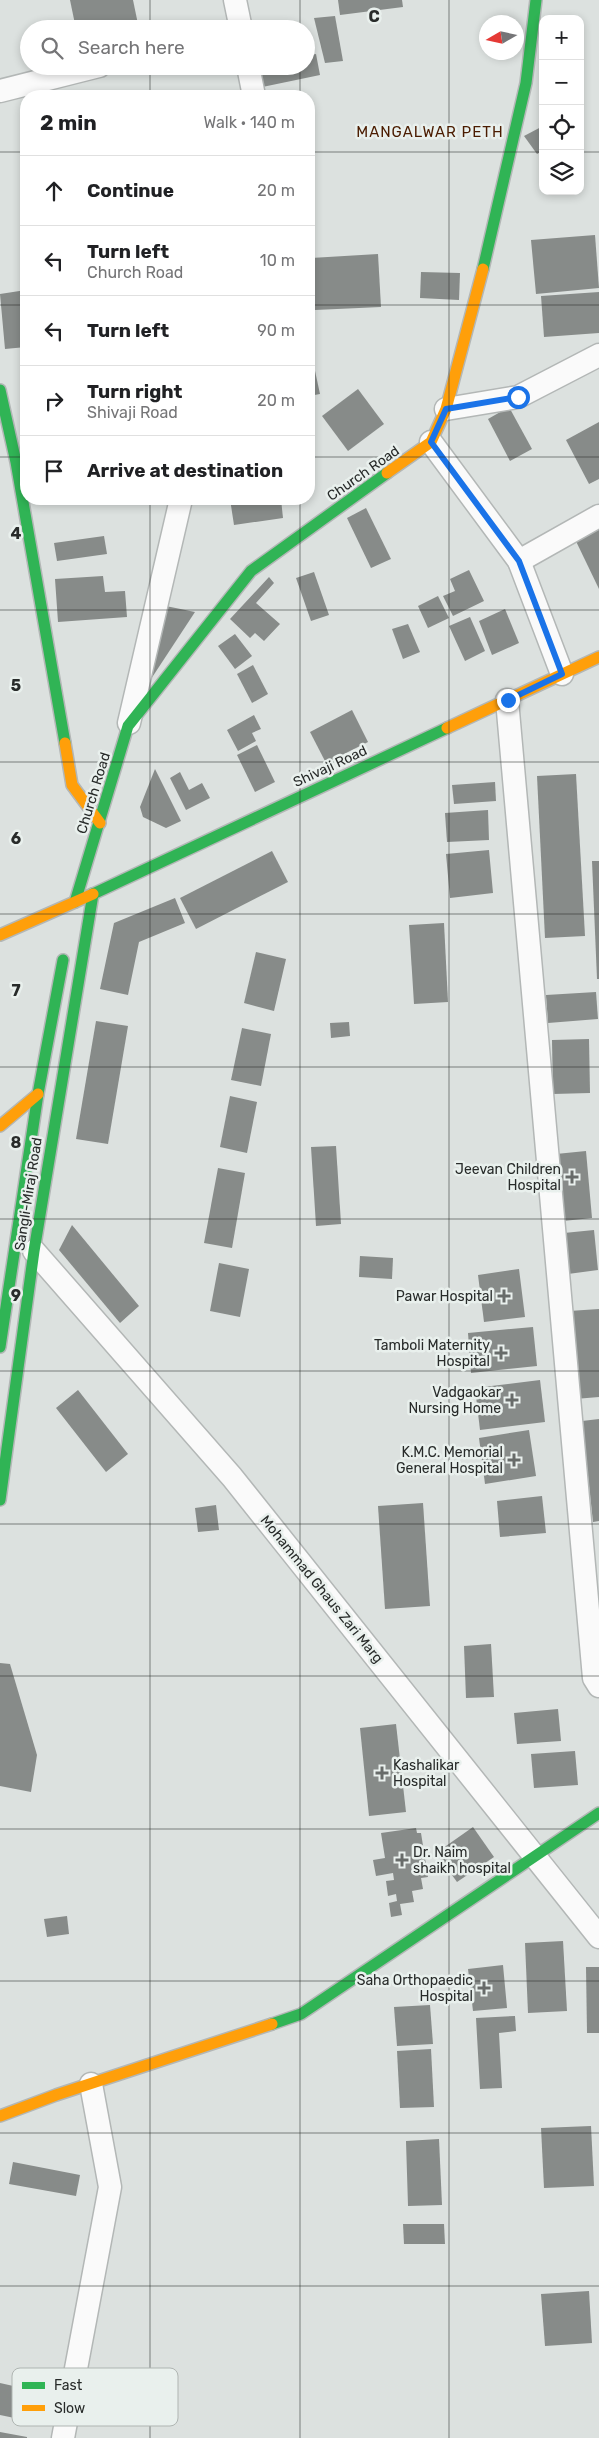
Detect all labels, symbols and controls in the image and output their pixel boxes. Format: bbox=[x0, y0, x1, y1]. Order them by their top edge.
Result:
text: C bbox=[368, 7, 380, 26]
north arrow bbox=[479, 15, 524, 60]
map controls bbox=[539, 15, 584, 195]
button: + bbox=[539, 15, 584, 60]
search box bbox=[20, 20, 315, 75]
icon: search bbox=[38, 34, 66, 62]
text: Search here bbox=[78, 36, 185, 59]
button: − bbox=[539, 60, 584, 105]
button: locate bbox=[539, 105, 584, 150]
text: 2 min bbox=[40, 110, 97, 135]
text: Walk · 140 m bbox=[204, 113, 295, 132]
district label: MANGALWAR PETH bbox=[356, 123, 504, 141]
button: layers bbox=[539, 150, 584, 195]
icon: ahead bbox=[40, 177, 68, 205]
text: Continue bbox=[87, 179, 174, 202]
text: 20 m bbox=[257, 181, 295, 200]
text: Turn left bbox=[87, 240, 169, 263]
icon: left bbox=[40, 247, 68, 275]
text: 10 m bbox=[260, 251, 295, 270]
text: Church Road bbox=[87, 263, 183, 282]
icon: left bbox=[40, 317, 68, 345]
text: Turn left bbox=[87, 319, 169, 342]
text: 90 m bbox=[257, 321, 295, 340]
text: Turn right bbox=[87, 380, 182, 403]
route start bbox=[507, 386, 530, 409]
icon: right bbox=[40, 387, 68, 415]
text: 20 m bbox=[257, 391, 295, 410]
text: Shivaji Road bbox=[87, 403, 178, 422]
street label: Church Road bbox=[324, 442, 403, 505]
icon: arrive bbox=[40, 457, 68, 485]
text: Arrive at destination bbox=[87, 459, 283, 482]
text: 4 bbox=[11, 524, 22, 543]
text: 5 bbox=[11, 676, 21, 695]
route end bbox=[497, 689, 520, 712]
street label: Shivaji Road bbox=[291, 742, 370, 791]
street label: Church Road bbox=[73, 750, 114, 836]
text: 6 bbox=[11, 829, 21, 848]
text: 7 bbox=[11, 981, 21, 1000]
text: 8 bbox=[11, 1133, 22, 1152]
street label: Sangli-Miraj Road bbox=[11, 1136, 46, 1252]
place label: Jeevan Children Hospital bbox=[455, 1161, 561, 1194]
marker: Jeevan Children Hospital bbox=[565, 1170, 579, 1184]
text: 9 bbox=[11, 1286, 21, 1305]
place label: Pawar Hospital bbox=[396, 1288, 493, 1305]
marker: Pawar Hospital bbox=[497, 1289, 511, 1303]
place label: Tamboli Maternity Hospital bbox=[374, 1337, 490, 1370]
marker: Tamboli Maternity Hospital bbox=[494, 1346, 508, 1360]
place label: Vadgaokar Nursing Home bbox=[408, 1384, 502, 1417]
marker: Vadgaokar Nursing Home bbox=[505, 1393, 519, 1407]
place label: K.M.C. Memorial General Hospital bbox=[396, 1444, 503, 1477]
marker: K.M.C. Memorial General Hospital bbox=[507, 1453, 521, 1467]
street label: Mohammad Ghaus Zari Marg bbox=[257, 1512, 386, 1667]
place label: Kashalikar Hospital bbox=[393, 1757, 460, 1790]
marker: Kashalikar Hospital bbox=[375, 1766, 389, 1780]
place label: Dr. Naim shaikh hospital bbox=[413, 1844, 511, 1877]
marker: Dr. Naim shaikh hospital bbox=[395, 1853, 409, 1867]
place label: Saha Orthopaedic Hospital bbox=[357, 1972, 473, 2005]
marker: Saha Orthopaedic Hospital bbox=[477, 1981, 491, 1995]
legend bbox=[12, 2368, 178, 2426]
text: Fast bbox=[54, 2377, 83, 2394]
text: Slow bbox=[54, 2400, 85, 2417]

